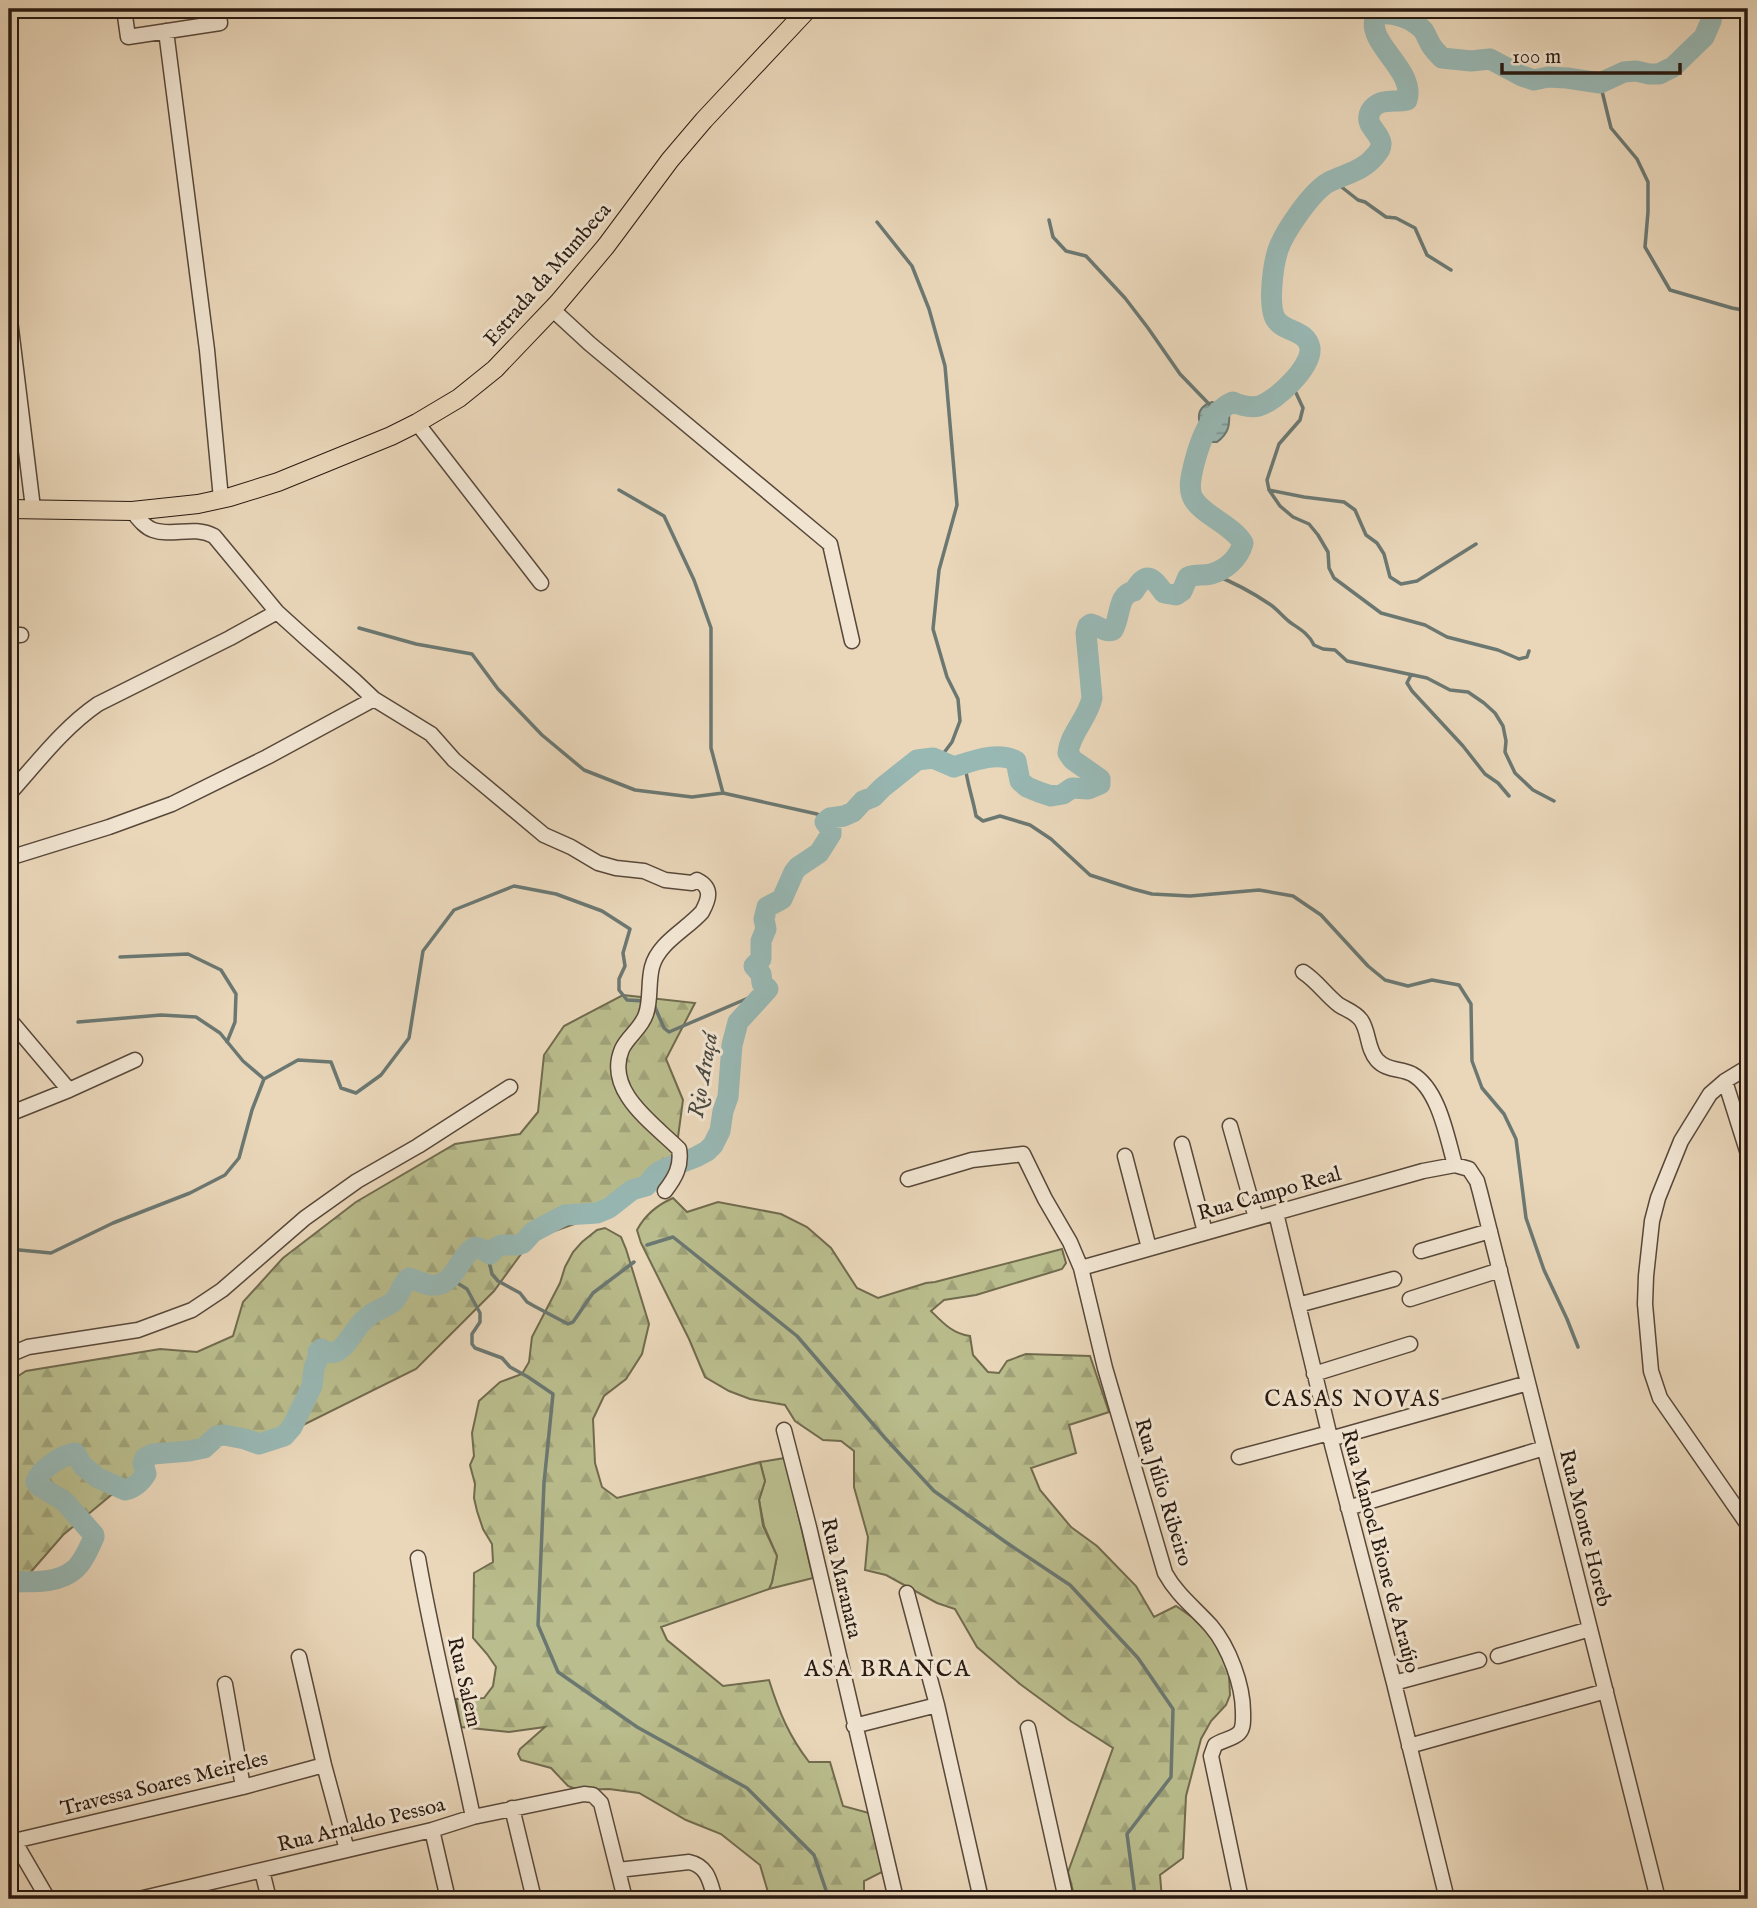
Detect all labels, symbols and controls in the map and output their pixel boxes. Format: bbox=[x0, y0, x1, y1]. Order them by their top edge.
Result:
scale bar bbox=[1502, 32, 1680, 76]
text: 100 m bbox=[1512, 44, 1561, 71]
street label: Estrada da Mumbeca bbox=[479, 197, 618, 352]
water label: Rio Araçá bbox=[682, 1028, 726, 1120]
street label: Rua Campo Real bbox=[1194, 1161, 1345, 1228]
district label: CASAS NOVAS bbox=[1264, 1385, 1442, 1414]
street label: Rua Júlio Ribeiro bbox=[1127, 1415, 1198, 1570]
street label: Rua Manoel Bione de Araújo bbox=[1334, 1426, 1425, 1676]
street label: Rua Monte Horeb bbox=[1552, 1447, 1617, 1610]
street label: Rua Maranata bbox=[814, 1516, 868, 1642]
street label: Rua Salem bbox=[440, 1635, 487, 1730]
district label: ASA BRANCA bbox=[803, 1655, 972, 1684]
street label: Travessa Soares Meireles bbox=[58, 1746, 271, 1823]
street label: Rua Arnaldo Pessoa bbox=[275, 1791, 449, 1859]

